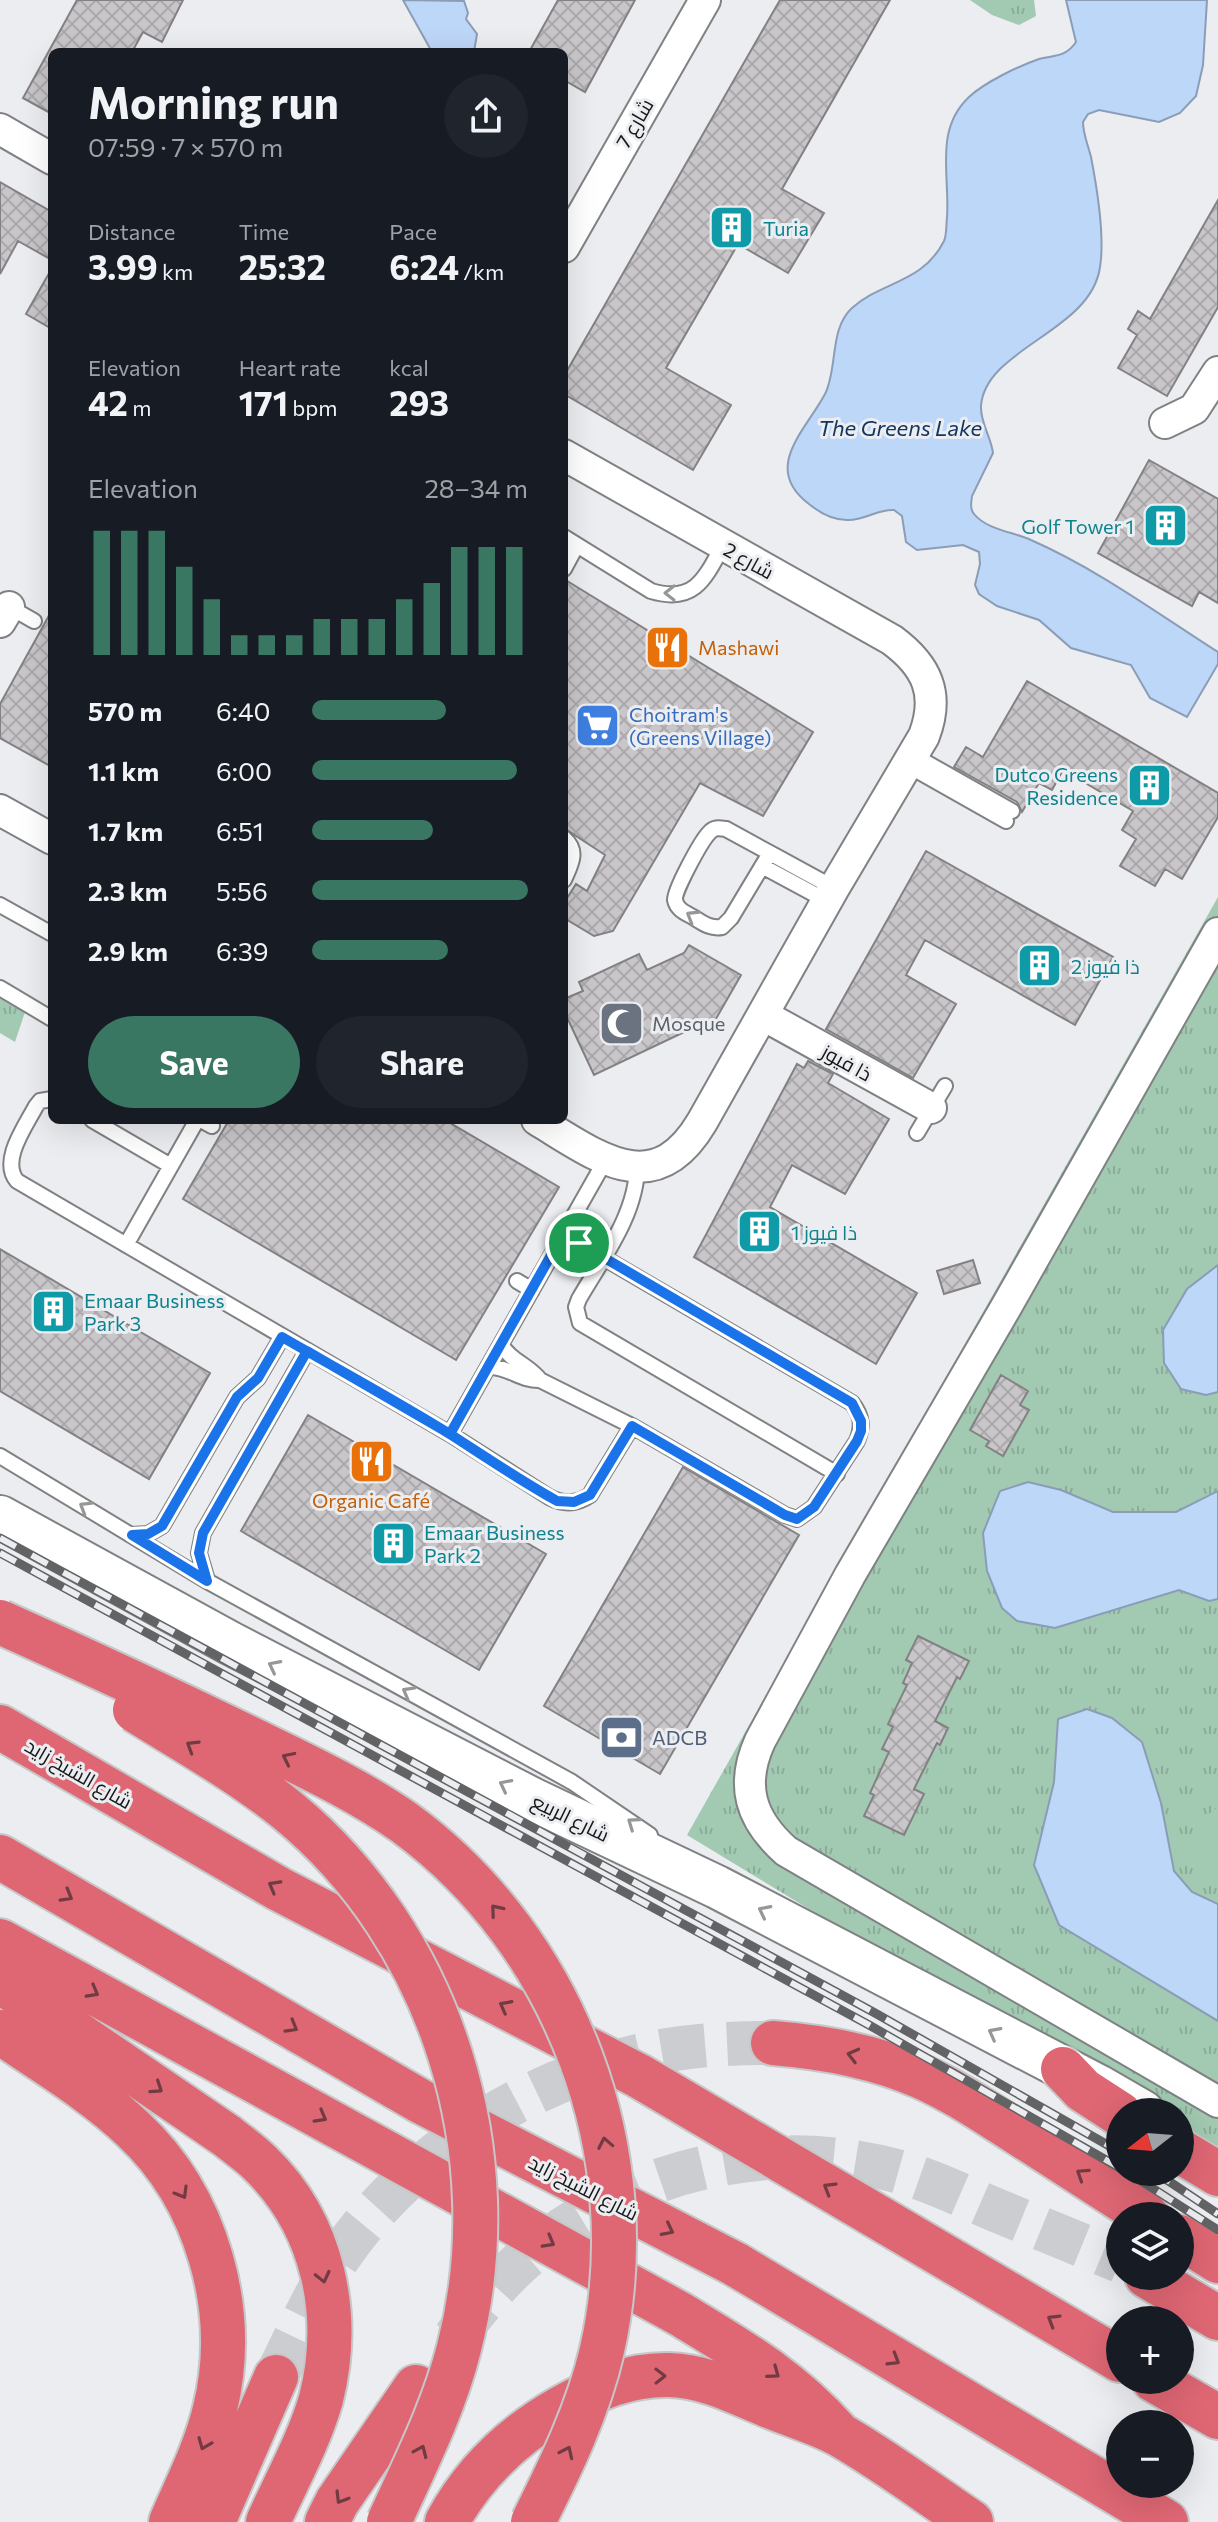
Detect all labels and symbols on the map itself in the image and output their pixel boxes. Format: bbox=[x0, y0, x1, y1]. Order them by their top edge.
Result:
street label: شارع 7 bbox=[610, 94, 660, 154]
building icon: Turia bbox=[708, 204, 756, 252]
place label: Turia bbox=[763, 216, 809, 240]
water label: The Greens Lake bbox=[818, 414, 983, 441]
building icon: Golf Tower 1 bbox=[1141, 502, 1189, 550]
place label: Golf Tower 1 bbox=[1021, 514, 1134, 538]
street label: شارع 2 bbox=[718, 536, 778, 586]
one-way arrow bbox=[663, 584, 676, 602]
restaurant icon: Mashawi bbox=[643, 623, 691, 671]
place label: Mashawi bbox=[698, 635, 779, 659]
supermarket icon: Choitram's (Greens Village) bbox=[574, 702, 622, 750]
place label: Choitram's (Greens Village) bbox=[629, 702, 772, 749]
place label: Dutco Greens Residence bbox=[994, 762, 1118, 809]
building icon: Dutco Greens Residence bbox=[1125, 762, 1173, 810]
one-way arrow bbox=[687, 911, 701, 926]
building icon: ذا فيوز 2 bbox=[1016, 942, 1064, 990]
place label: ذا فيوز 2 bbox=[1071, 954, 1140, 979]
mosque icon: Mosque bbox=[597, 999, 645, 1047]
place label: Mosque bbox=[652, 1011, 725, 1035]
street label: ذا فيوز bbox=[816, 1038, 876, 1086]
building icon: ذا فيوز 1 bbox=[736, 1208, 784, 1256]
pin bbox=[545, 1209, 613, 1277]
place label: ذا فيوز 1 bbox=[791, 1220, 857, 1245]
building icon: Emaar Business Park 3 bbox=[29, 1287, 77, 1335]
place label: Emaar Business Park 3 bbox=[84, 1288, 225, 1335]
restaurant icon: Organic Café bbox=[347, 1437, 395, 1485]
place label: Organic Café bbox=[312, 1488, 430, 1512]
one-way arrow bbox=[79, 1501, 94, 1517]
building icon: Emaar Business Park 2 bbox=[369, 1519, 417, 1567]
place label: Emaar Business Park 2 bbox=[424, 1520, 565, 1567]
one-way arrow bbox=[268, 1660, 283, 1675]
one-way arrow bbox=[402, 1686, 417, 1701]
bank icon: ADCB bbox=[597, 1713, 645, 1761]
place label: ADCB bbox=[652, 1725, 707, 1749]
street label: شارع الشيخ زايد bbox=[20, 1733, 137, 1816]
one-way arrow bbox=[186, 1740, 201, 1755]
one-way arrow bbox=[282, 1752, 297, 1768]
one-way arrow bbox=[499, 1780, 514, 1795]
street label: شارع الربيع bbox=[527, 1788, 614, 1849]
one-way arrow bbox=[627, 1818, 641, 1833]
one-way arrow bbox=[269, 1880, 283, 1896]
one-way arrow bbox=[59, 1886, 73, 1902]
one-way arrow bbox=[491, 1905, 505, 1920]
one-way arrow bbox=[758, 1906, 773, 1921]
one-way arrow bbox=[85, 1983, 99, 1998]
one-way arrow bbox=[498, 2001, 513, 2016]
one-way arrow bbox=[283, 2017, 298, 2033]
one-way arrow bbox=[988, 2027, 1003, 2042]
one-way arrow bbox=[846, 2047, 860, 2064]
one-way arrow bbox=[148, 2078, 163, 2093]
north arrow bbox=[1106, 2098, 1194, 2186]
one-way arrow bbox=[313, 2108, 327, 2123]
one-way arrow bbox=[597, 2136, 614, 2150]
street label: شارع الشيخ زايد bbox=[524, 2149, 643, 2228]
one-way arrow bbox=[1076, 2169, 1091, 2184]
one-way arrow bbox=[823, 2182, 838, 2198]
one-way arrow bbox=[172, 2184, 188, 2199]
one-way arrow bbox=[660, 2220, 675, 2236]
one-way arrow bbox=[541, 2233, 555, 2248]
one-way arrow bbox=[314, 2269, 331, 2283]
one-way arrow bbox=[1047, 2315, 1062, 2330]
one-way arrow bbox=[885, 2350, 900, 2365]
one-way arrow bbox=[765, 2363, 779, 2378]
one-way arrow bbox=[654, 2367, 667, 2385]
one-way arrow bbox=[197, 2436, 214, 2450]
one-way arrow bbox=[411, 2445, 427, 2459]
one-way arrow bbox=[557, 2445, 573, 2460]
one-way arrow bbox=[335, 2489, 350, 2504]

